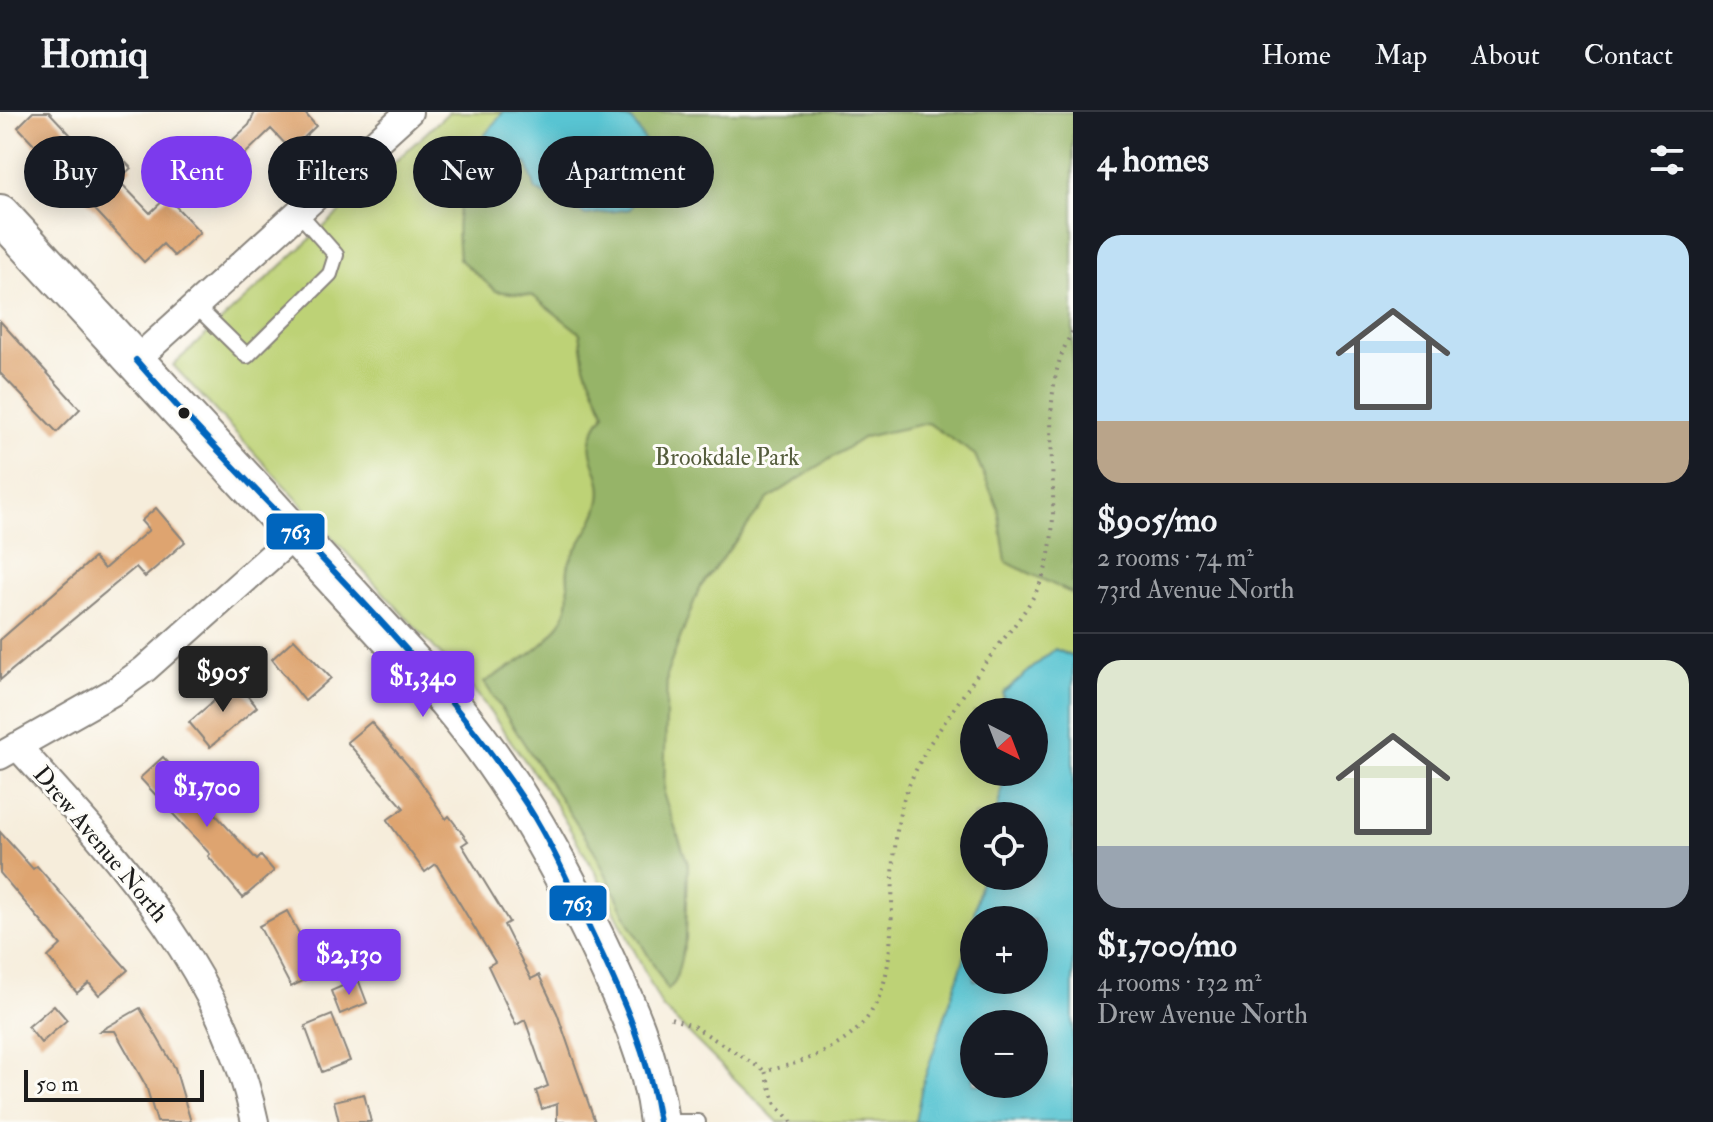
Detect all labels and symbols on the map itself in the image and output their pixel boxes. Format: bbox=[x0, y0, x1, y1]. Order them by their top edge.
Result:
unlabelled marker bbox=[176, 405, 192, 421]
park label: Brookdale Park bbox=[654, 442, 800, 473]
line badge: 763 bbox=[265, 512, 326, 551]
text: 763 bbox=[281, 518, 311, 546]
pin: $905 bbox=[176, 646, 270, 714]
pin: $1,340 bbox=[358, 651, 488, 719]
north arrow bbox=[960, 698, 1048, 786]
street label: Drew Avenue North bbox=[26, 760, 175, 929]
pin: $1,700 bbox=[142, 761, 272, 829]
line badge: 763 bbox=[548, 884, 608, 922]
text: 763 bbox=[563, 890, 593, 918]
pin: $2,130 bbox=[284, 929, 414, 997]
scale bar bbox=[24, 1066, 204, 1102]

